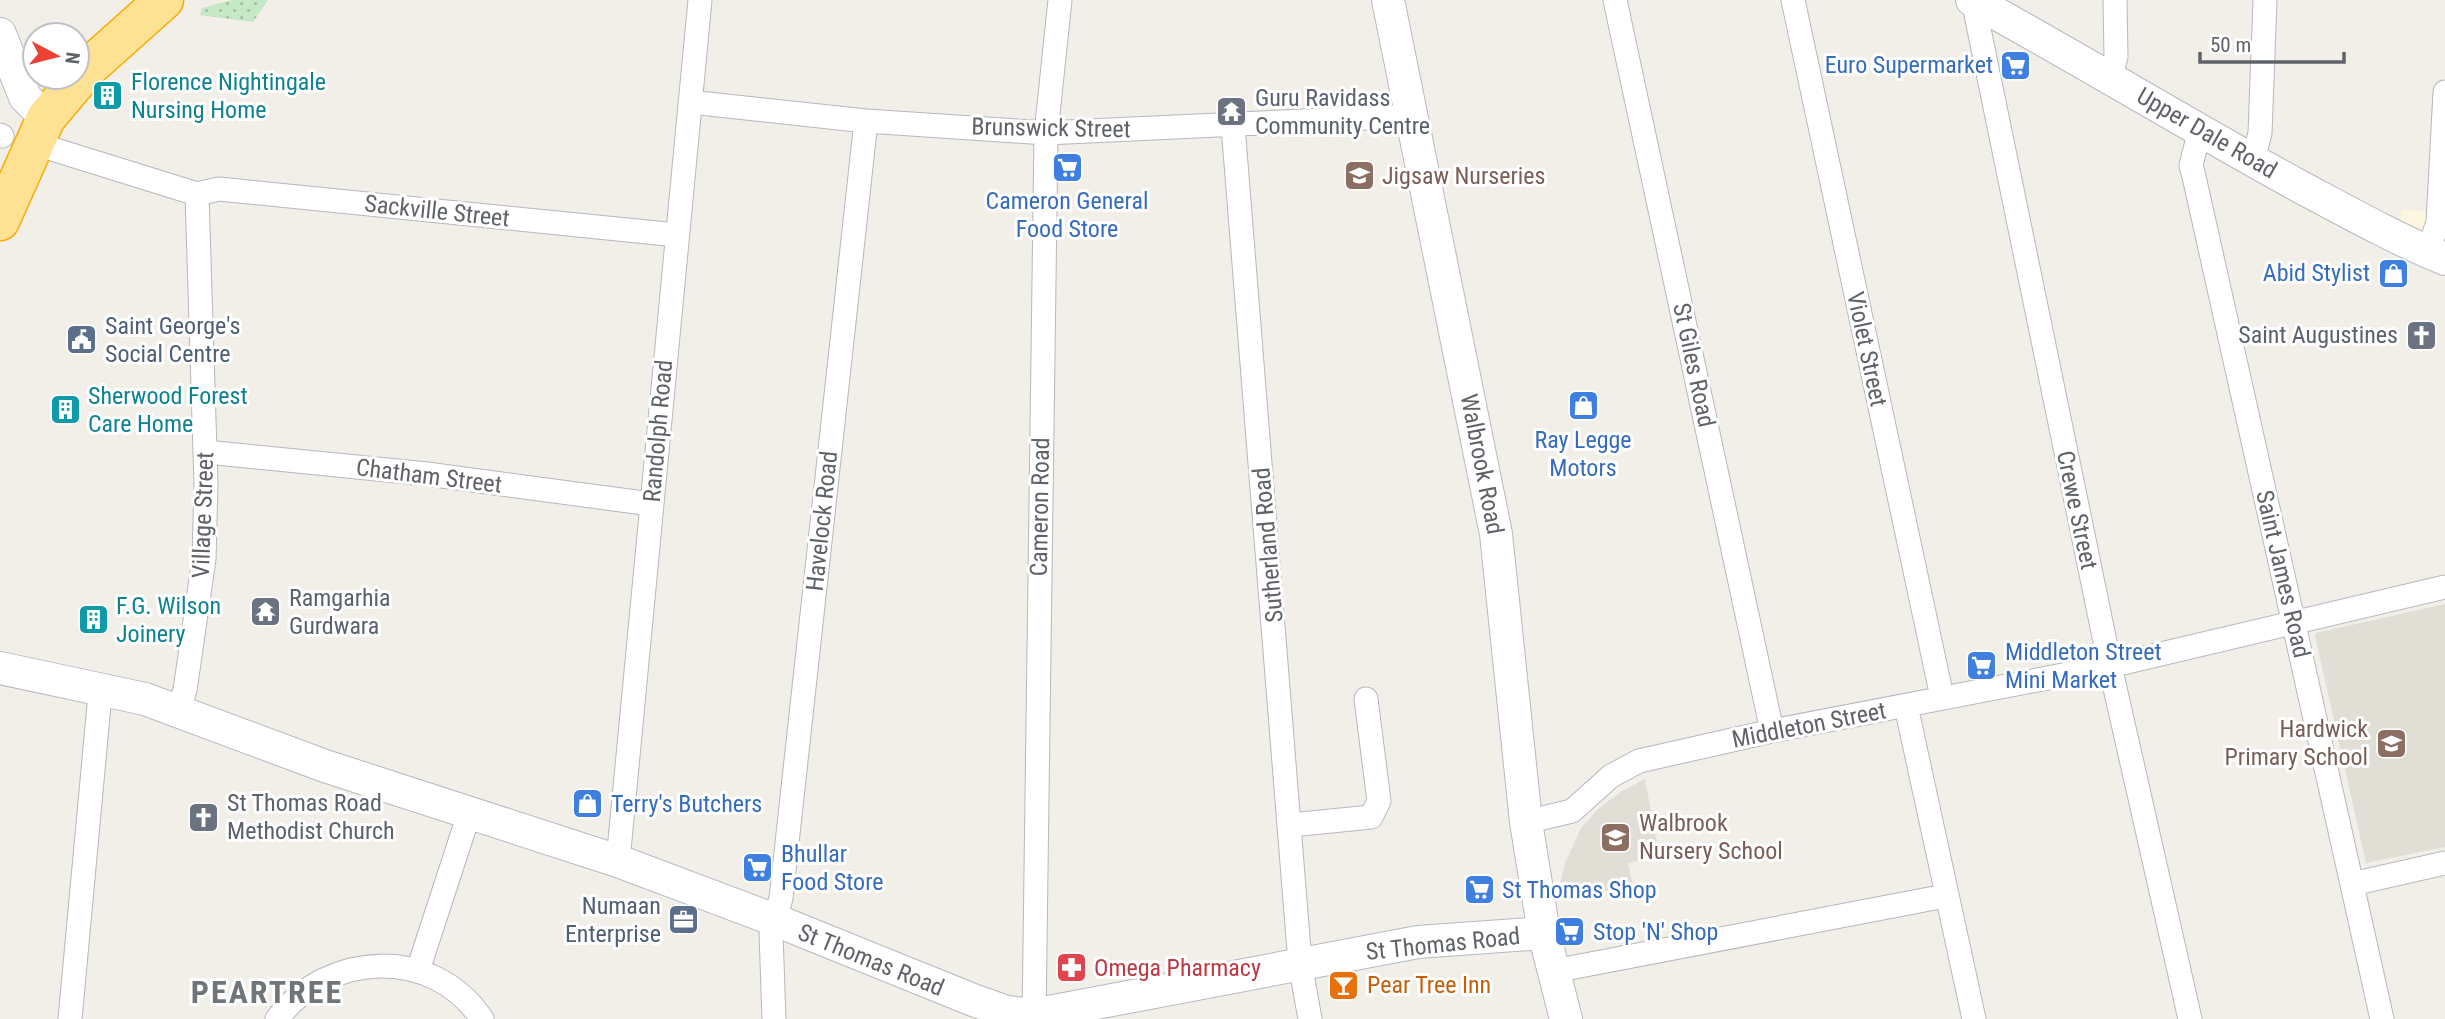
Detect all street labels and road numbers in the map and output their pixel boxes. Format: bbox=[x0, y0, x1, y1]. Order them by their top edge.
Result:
street label: Upper Dale Road bbox=[2132, 82, 2282, 184]
street label: Brunswick Street bbox=[971, 113, 1131, 143]
street label: Sackville Street bbox=[363, 189, 511, 233]
street label: Violet Street bbox=[1841, 289, 1893, 409]
street label: St Giles Road bbox=[1667, 300, 1721, 430]
street label: Randolph Road bbox=[638, 359, 678, 503]
street label: Walbrook Road bbox=[1455, 391, 1509, 537]
street label: Cameron Road bbox=[1025, 437, 1055, 577]
street label: Crewe Street bbox=[2051, 448, 2103, 572]
street label: Havelock Road bbox=[801, 450, 843, 592]
street label: Village Street bbox=[187, 451, 219, 579]
street label: Chatham Street bbox=[354, 453, 504, 499]
street label: Sutherland Road bbox=[1247, 466, 1289, 624]
street label: Saint James Road bbox=[2250, 488, 2316, 660]
street label: Middleton Street bbox=[1730, 696, 1888, 754]
street label: St Thomas Road bbox=[794, 918, 948, 1002]
street label: St Thomas Road bbox=[1365, 922, 1521, 966]

